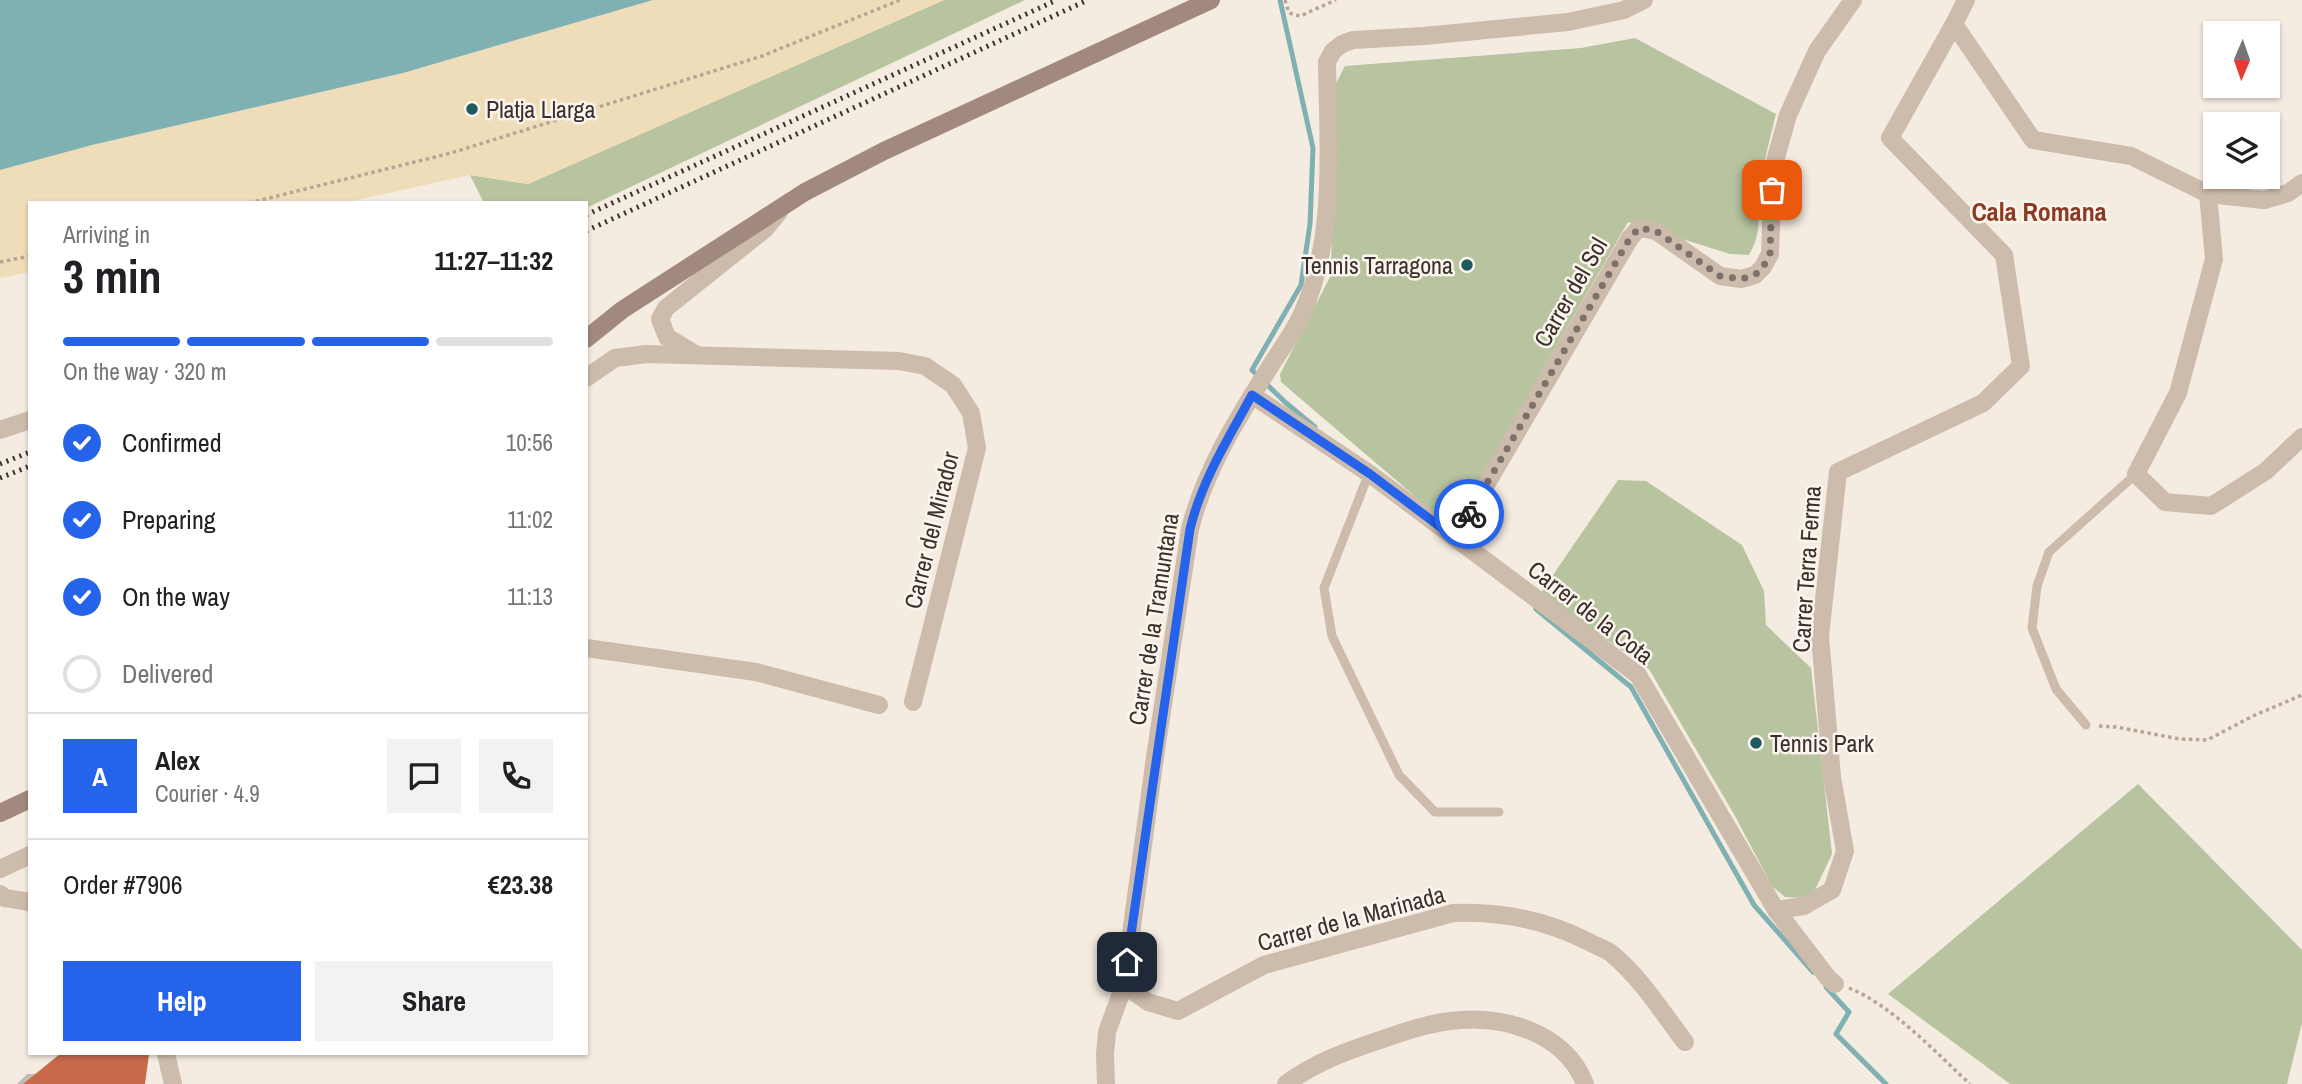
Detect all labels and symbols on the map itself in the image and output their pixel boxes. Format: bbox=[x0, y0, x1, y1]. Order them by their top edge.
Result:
north arrow bbox=[2203, 21, 2280, 98]
place label: Platja Llarga bbox=[486, 93, 595, 125]
marker: Platja Llarga bbox=[464, 101, 480, 117]
pin bbox=[1742, 160, 1802, 220]
district label: Cala Romana bbox=[1971, 194, 2107, 229]
street label: Carrer del Sol bbox=[1526, 231, 1614, 353]
place label: Tennis Tarragona bbox=[1301, 249, 1453, 281]
marker: Tennis Tarragona bbox=[1459, 257, 1475, 273]
street label: Carrer del Mirador bbox=[896, 448, 966, 612]
courier bbox=[1434, 479, 1504, 549]
street label: Carrer Terra Ferma bbox=[1784, 484, 1828, 653]
street label: Carrer de la Tramuntana bbox=[1120, 511, 1186, 727]
street label: Carrer de la Cota bbox=[1522, 553, 1660, 671]
place label: Tennis Park bbox=[1770, 727, 1874, 759]
marker: Tennis Park bbox=[1748, 735, 1764, 751]
street label: Carrer de la Marinada bbox=[1254, 878, 1448, 958]
pin bbox=[1097, 932, 1157, 992]

